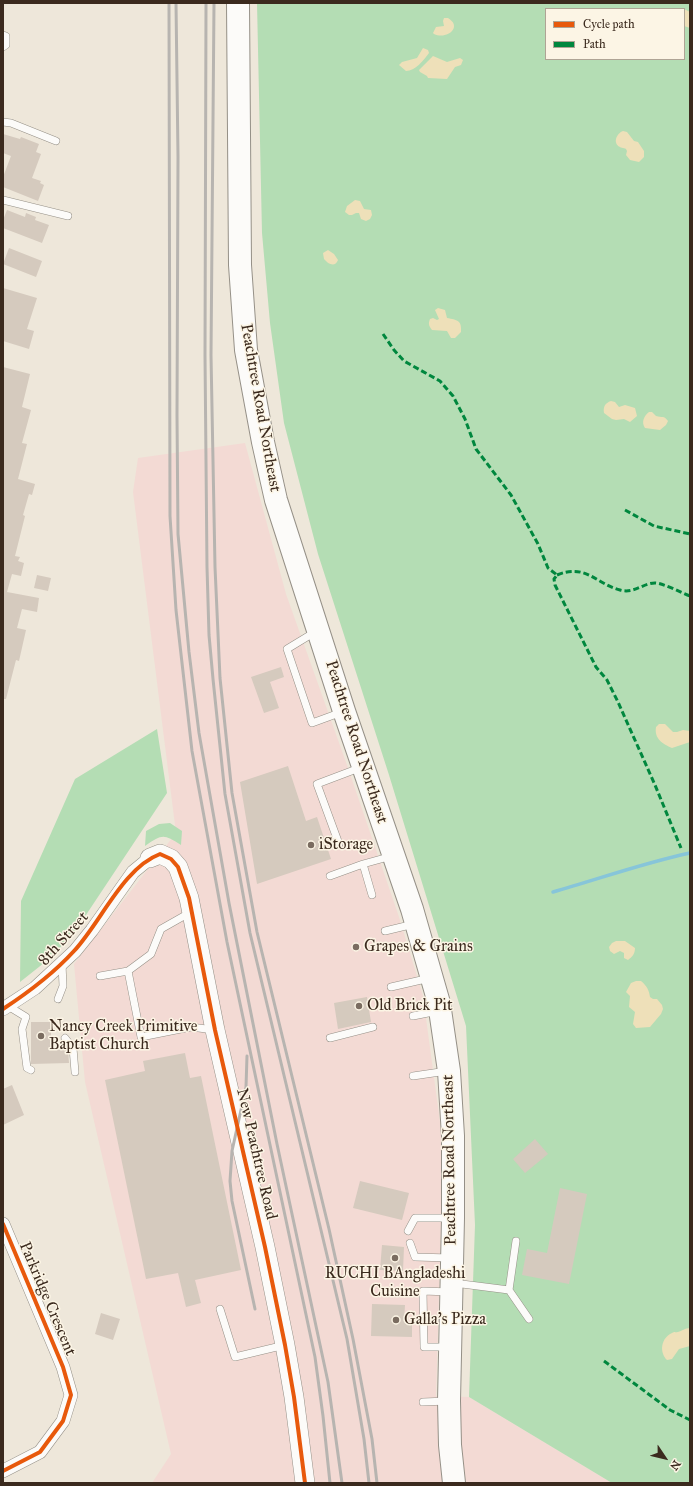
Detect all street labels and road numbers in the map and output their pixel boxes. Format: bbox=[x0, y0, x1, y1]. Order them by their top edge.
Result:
street label: Peachtree Road Northeast bbox=[236, 322, 284, 494]
street label: Peachtree Road Northeast bbox=[321, 658, 391, 826]
street label: 8th Street bbox=[35, 908, 93, 970]
street label: Peachtree Road Northeast bbox=[439, 1075, 461, 1245]
street label: New Peachtree Road bbox=[232, 1087, 280, 1221]
street label: Parkridge Crescent bbox=[14, 1239, 80, 1359]

